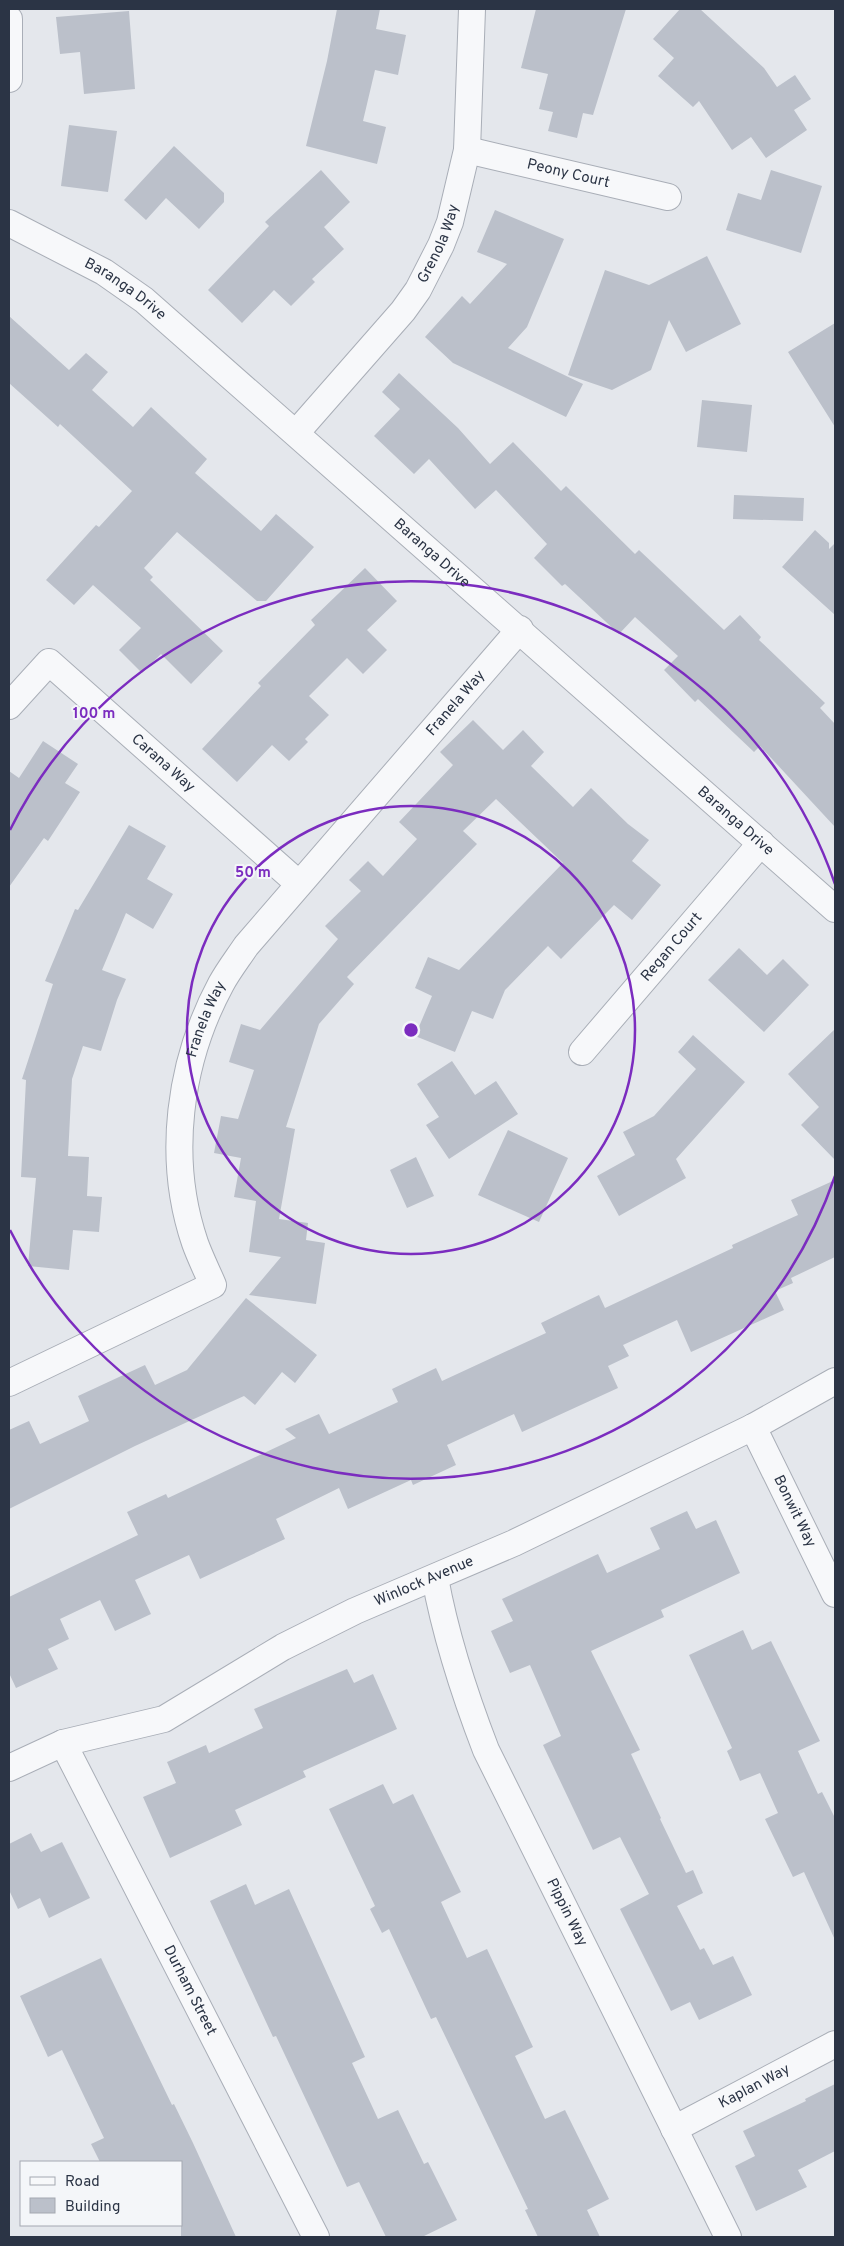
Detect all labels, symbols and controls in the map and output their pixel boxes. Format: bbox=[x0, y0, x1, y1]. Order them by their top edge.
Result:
street label: Peony Court bbox=[525, 155, 612, 193]
street label: Grenola Way bbox=[414, 202, 463, 286]
street label: Baranga Drive bbox=[81, 254, 170, 324]
street label: Baranga Drive bbox=[389, 515, 474, 592]
street label: Franela Way bbox=[422, 666, 489, 740]
text: 100 m bbox=[73, 705, 115, 724]
street label: Carana Way bbox=[127, 730, 199, 797]
street label: Baranga Drive bbox=[693, 782, 778, 860]
text: 50 m bbox=[235, 864, 271, 883]
street label: Regan Court bbox=[637, 909, 707, 986]
street label: Franela Way bbox=[183, 978, 230, 1060]
centre of rings bbox=[402, 1021, 420, 1039]
street label: Bonwit Way bbox=[769, 1472, 820, 1551]
street label: Winlock Avenue bbox=[372, 1552, 477, 1611]
street label: Pippin Way bbox=[542, 1875, 592, 1950]
street label: Durham Street bbox=[159, 1942, 221, 2039]
street label: Kaplan Way bbox=[716, 2060, 793, 2113]
legend bbox=[20, 2161, 182, 2226]
text: Road bbox=[65, 2173, 100, 2192]
text: Building bbox=[65, 2198, 120, 2217]

